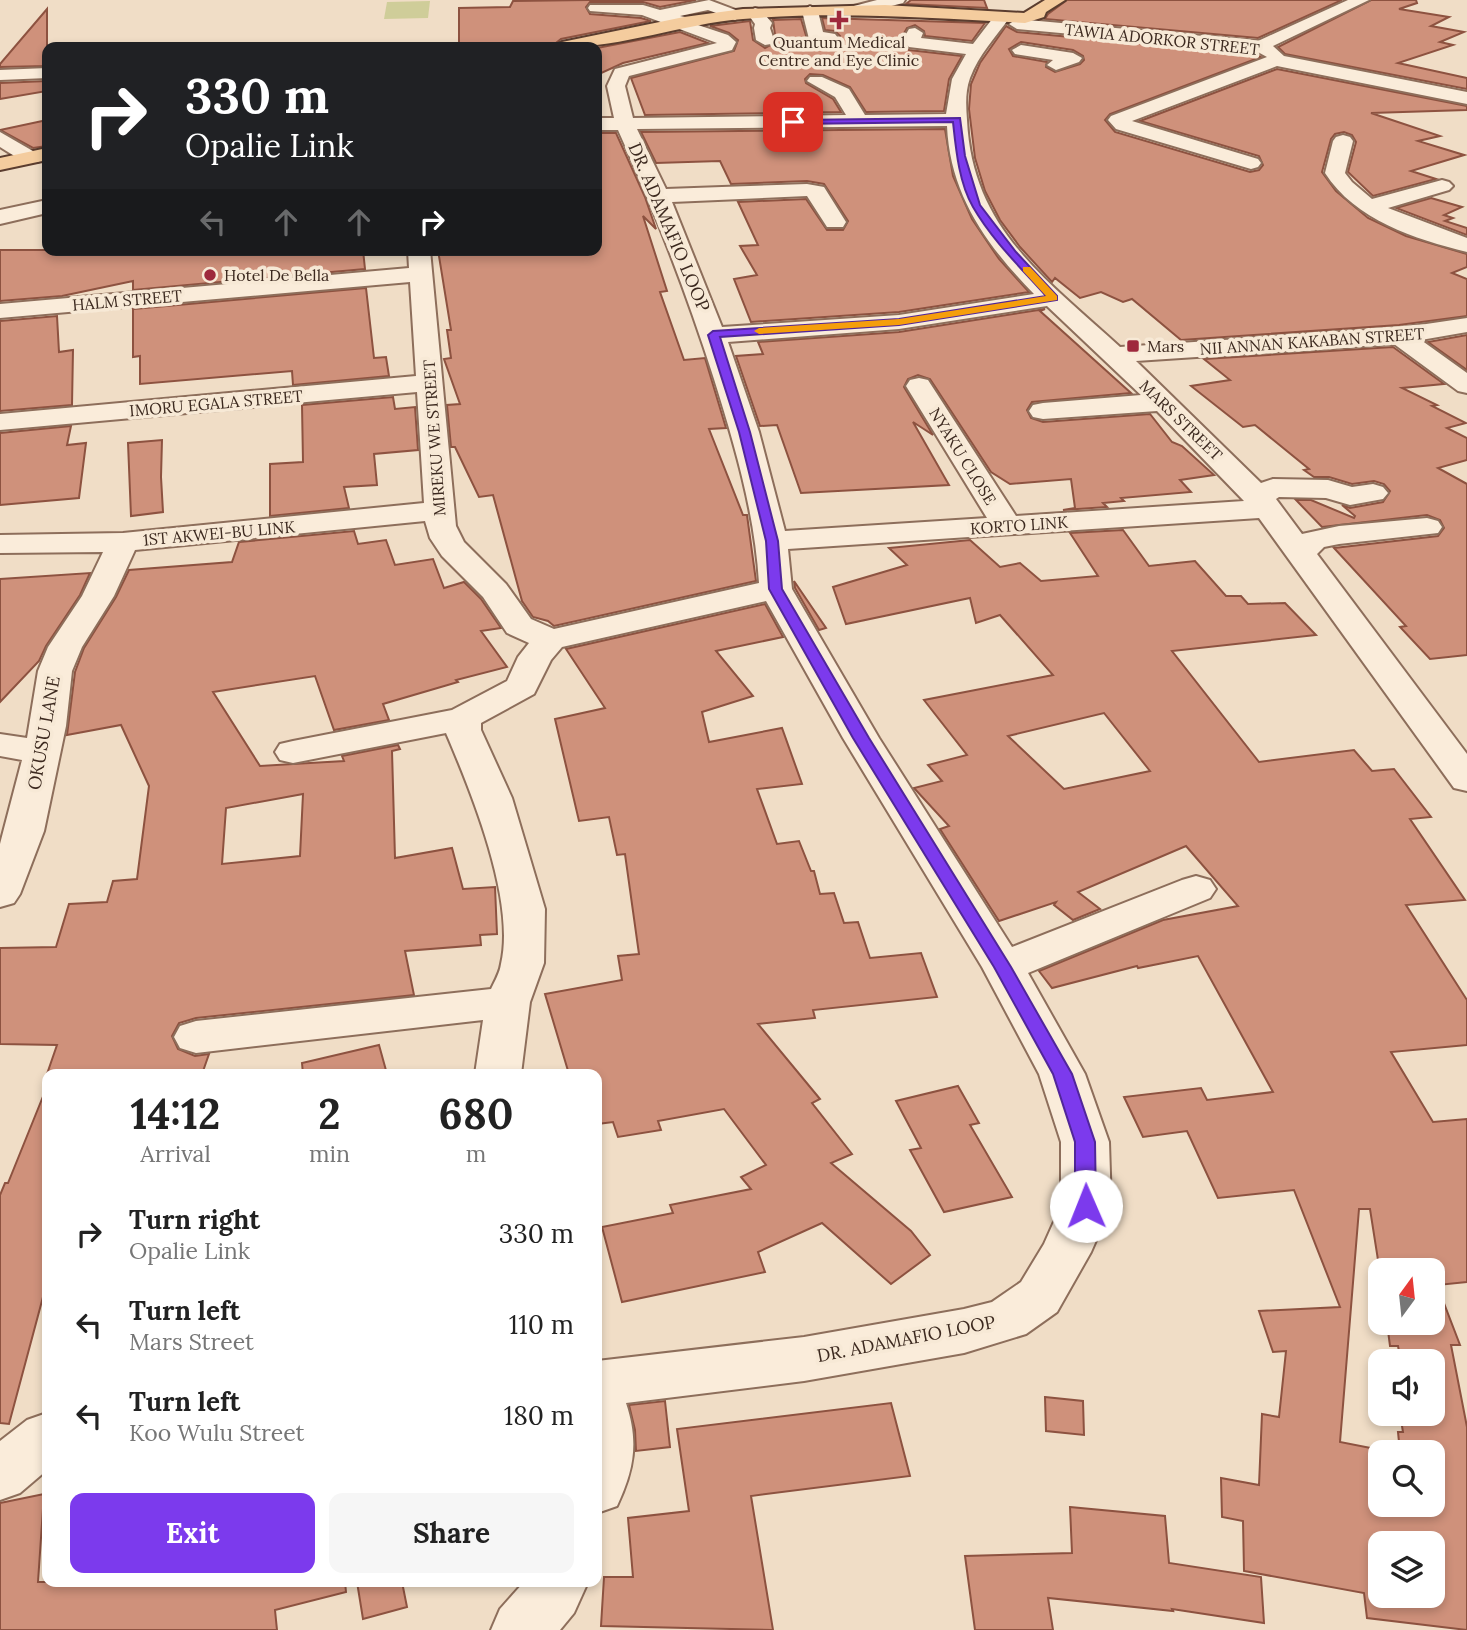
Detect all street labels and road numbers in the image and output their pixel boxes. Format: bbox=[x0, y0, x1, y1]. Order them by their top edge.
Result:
street label: TAWIA ADORKOR STREET bbox=[1063, 19, 1261, 59]
street label: DR. ADAMAFIO LOOP bbox=[623, 139, 715, 315]
street label: HALM STREET bbox=[71, 285, 183, 315]
street label: NII ANNAN KAKABAN STREET bbox=[1199, 323, 1425, 359]
street label: MIREKU WE STREET bbox=[419, 359, 449, 517]
street label: MARS STREET bbox=[1135, 375, 1227, 465]
street label: IMORU EGALA STREET bbox=[128, 385, 304, 421]
street label: NYAKU CLOSE bbox=[925, 404, 1001, 508]
street label: KORTO LINK bbox=[969, 512, 1069, 538]
street label: 1ST AKWEI-BU LINK bbox=[142, 516, 296, 550]
street label: OKUSU LANE bbox=[22, 674, 65, 792]
street label: DR. ADAMAFIO LOOP bbox=[815, 1310, 997, 1367]

